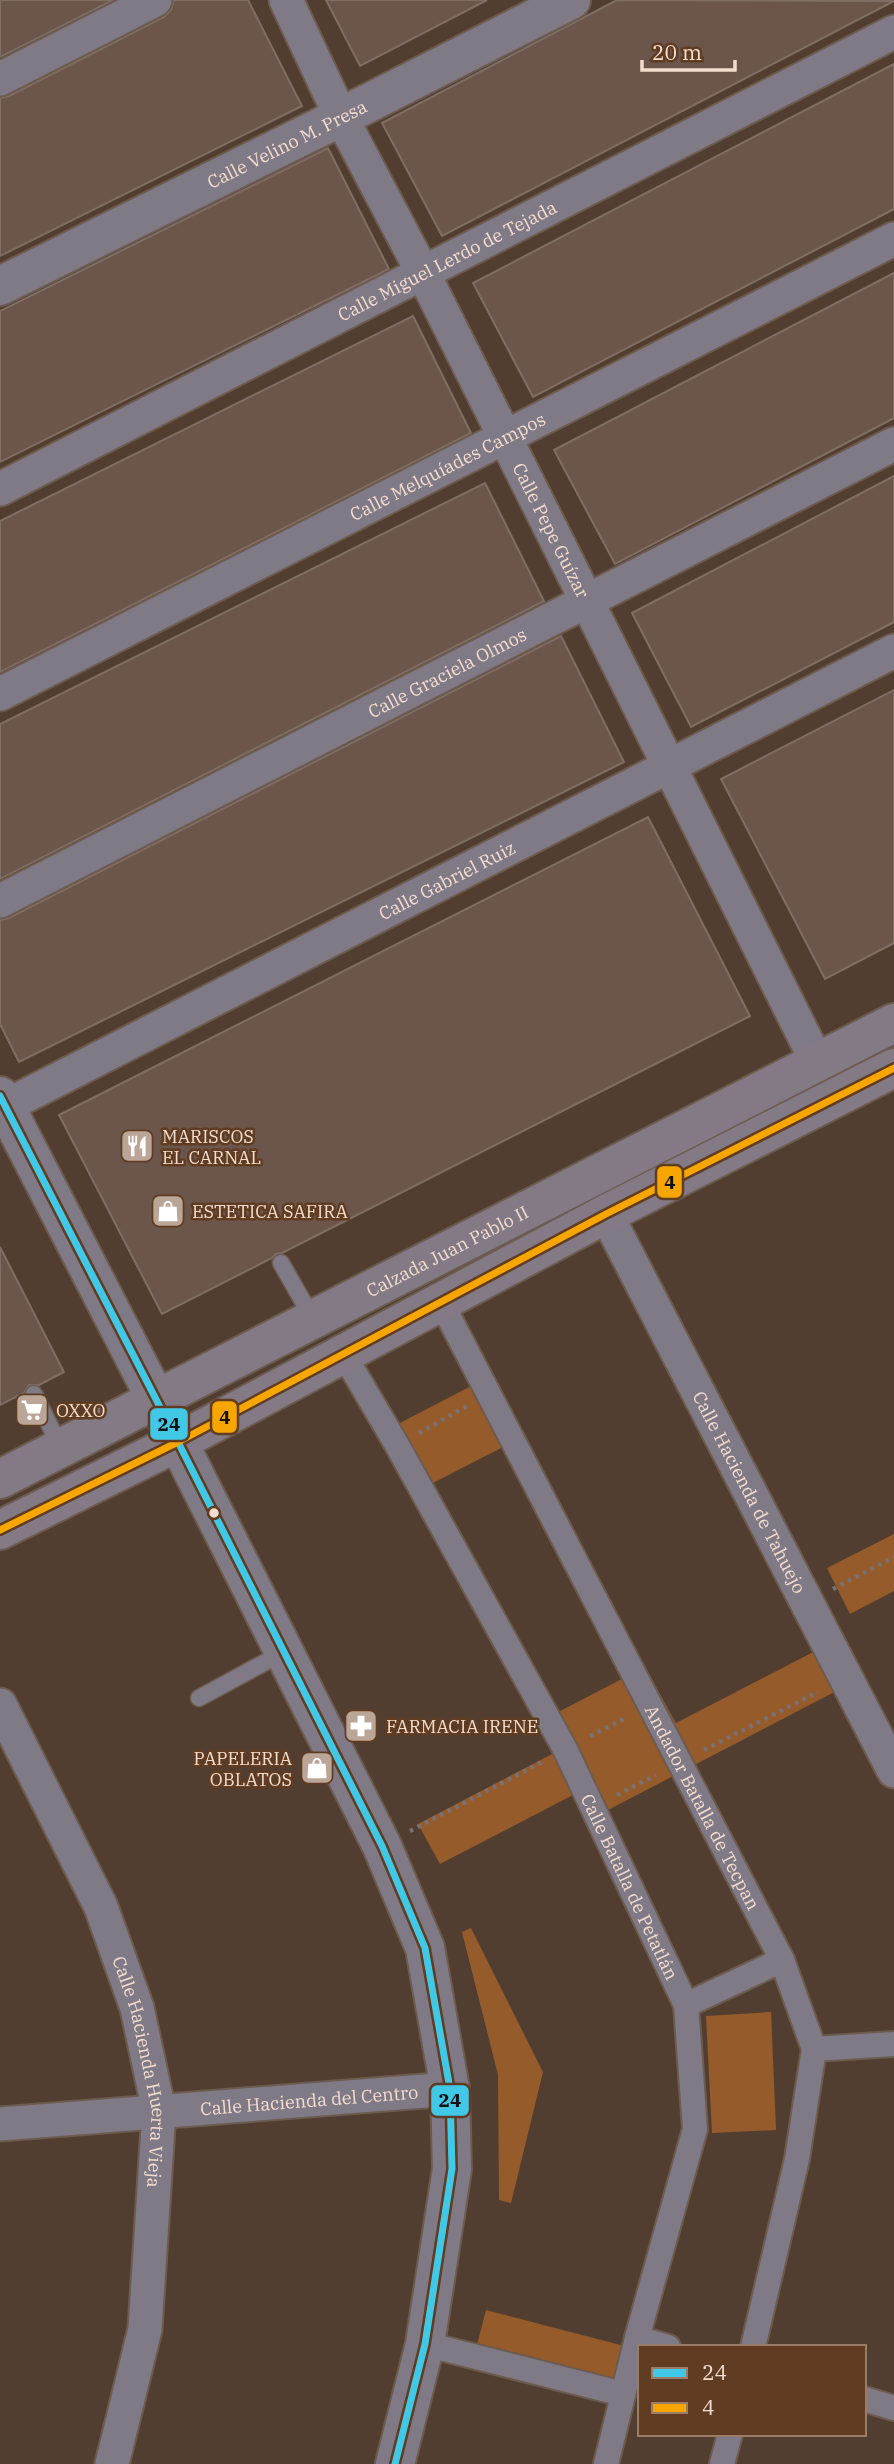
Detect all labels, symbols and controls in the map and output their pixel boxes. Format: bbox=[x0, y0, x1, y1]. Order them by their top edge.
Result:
scale bar bbox=[642, 28, 735, 72]
text: 20 m bbox=[652, 38, 702, 66]
street label: Calle Velino M. Presa bbox=[203, 94, 371, 193]
street label: Calle Miguel Lerdo de Tejada bbox=[334, 195, 560, 326]
street label: Calle Melquíades Campos bbox=[346, 407, 549, 526]
street label: Calle Pepe Guízar bbox=[508, 459, 595, 602]
street label: Calle Graciela Olmos bbox=[364, 622, 530, 723]
street label: Calle Gabriel Ruiz bbox=[375, 836, 519, 925]
place label: MARISCOS EL CARNAL bbox=[162, 1125, 261, 1169]
restaurant icon: MARISCOS EL CARNAL bbox=[118, 1127, 156, 1165]
line badge: 4 bbox=[656, 1165, 683, 1199]
text: 4 bbox=[664, 1170, 676, 1194]
shop icon: ESTETICA SAFIRA bbox=[149, 1192, 187, 1230]
place label: ESTETICA SAFIRA bbox=[192, 1200, 349, 1223]
street label: Calzada Juan Pablo II bbox=[362, 1200, 532, 1302]
street label: Calle Hacienda de Tahuejo bbox=[688, 1387, 812, 1597]
supermarket icon: OXXO bbox=[13, 1391, 51, 1429]
place label: OXXO bbox=[56, 1399, 105, 1422]
line badge: 4 bbox=[211, 1400, 238, 1434]
text: 4 bbox=[219, 1405, 231, 1429]
line badge: 24 bbox=[149, 1407, 189, 1441]
text: 24 bbox=[158, 1412, 180, 1436]
unlabelled marker bbox=[207, 1506, 221, 1520]
street label: Andador Batalla de Tecpan bbox=[640, 1701, 765, 1914]
pharmacy icon: FARMACIA IRENE bbox=[342, 1707, 380, 1745]
place label: FARMACIA IRENE bbox=[386, 1715, 538, 1738]
place label: PAPELERIA OBLATOS bbox=[194, 1747, 293, 1791]
shop icon: PAPELERIA OBLATOS bbox=[298, 1749, 336, 1787]
street label: Calle Batalla de Petatlán bbox=[576, 1790, 684, 1983]
street label: Calle Hacienda Huerta Vieja bbox=[108, 1953, 171, 2189]
street label: Calle Hacienda del Centro bbox=[199, 2080, 419, 2120]
line badge: 24 bbox=[430, 2084, 470, 2117]
text: 24 bbox=[439, 2088, 461, 2112]
legend bbox=[638, 2345, 866, 2436]
text: 24 bbox=[702, 2358, 727, 2386]
text: 4 bbox=[702, 2393, 715, 2421]

